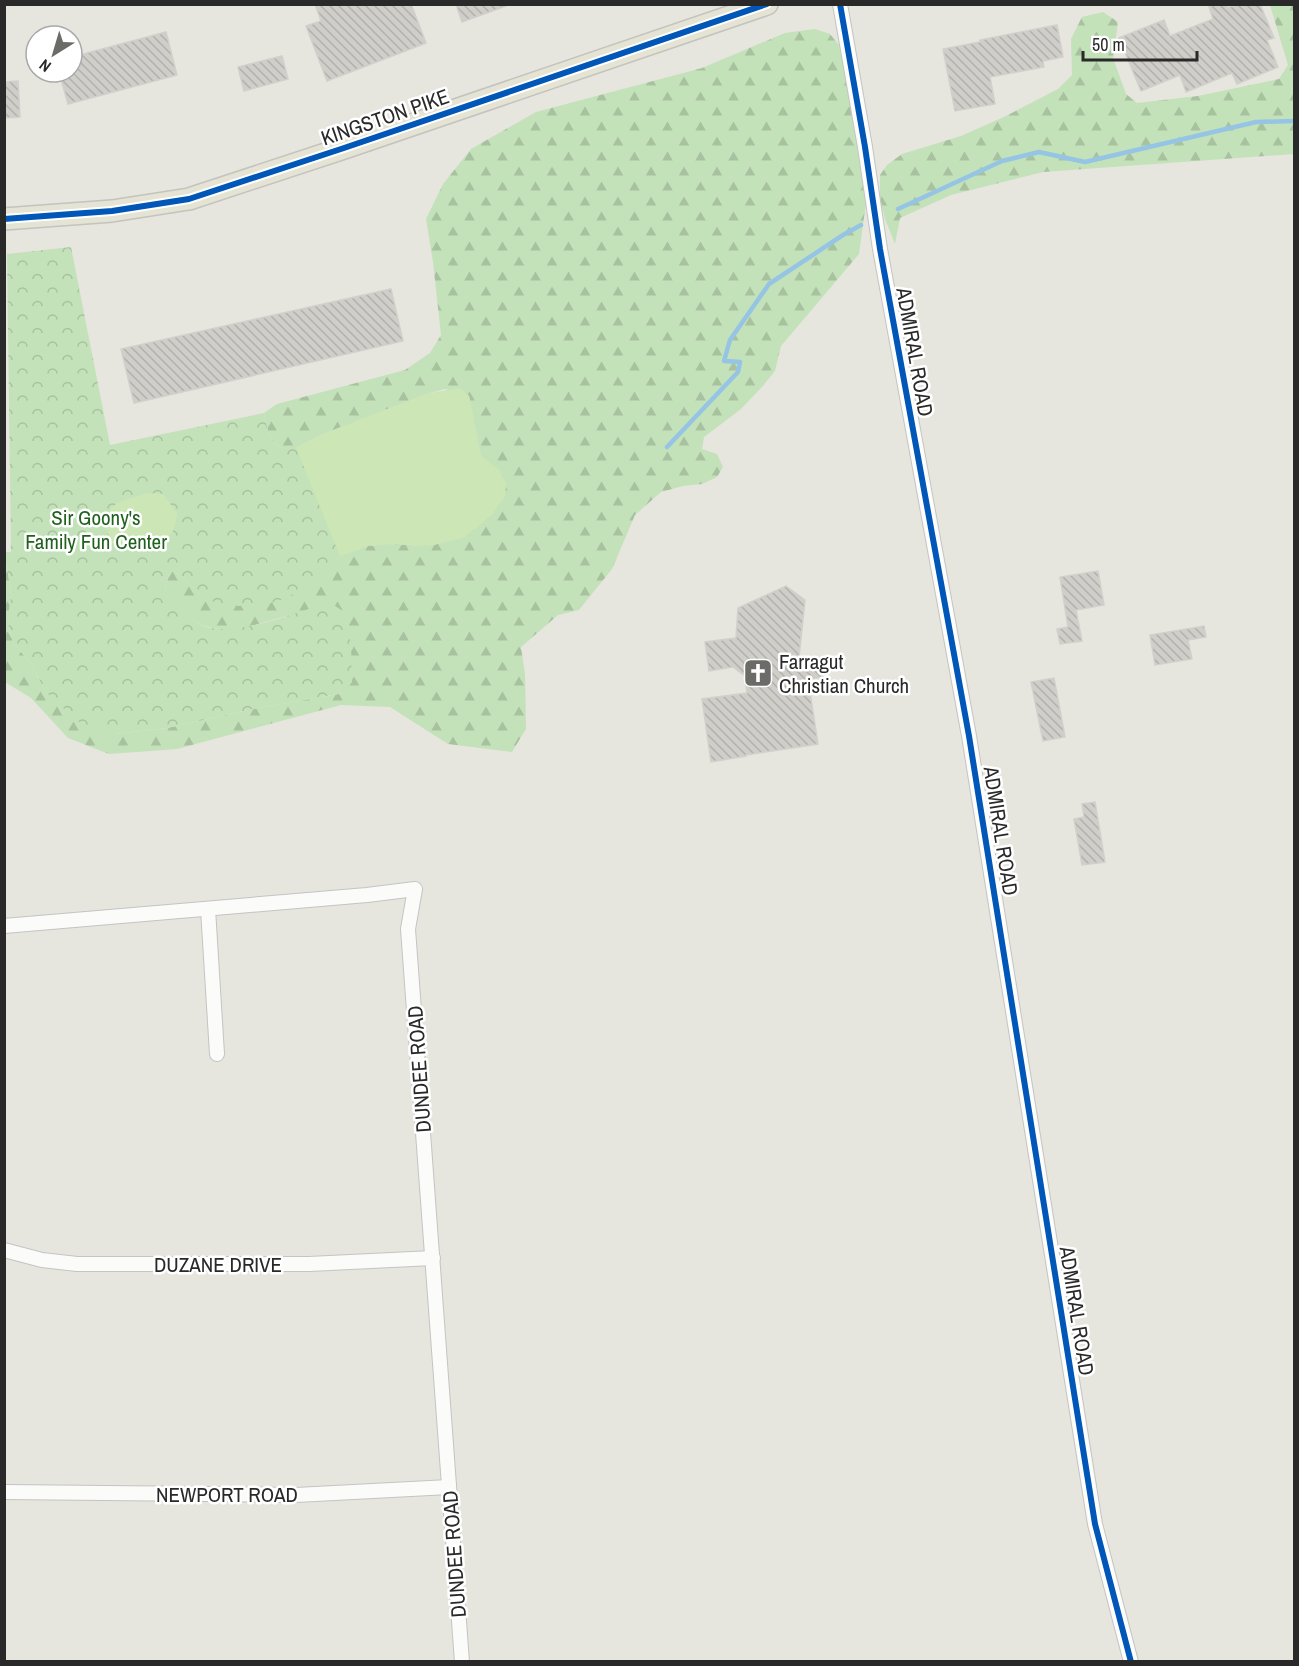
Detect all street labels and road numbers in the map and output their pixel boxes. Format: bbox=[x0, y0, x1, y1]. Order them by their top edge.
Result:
street label: KINGSTON PIKE bbox=[317, 82, 453, 152]
street label: ADMIRAL ROAD bbox=[889, 284, 941, 419]
street label: ADMIRAL ROAD bbox=[976, 763, 1026, 898]
street label: DUNDEE ROAD bbox=[400, 1005, 438, 1133]
street label: ADMIRAL ROAD bbox=[1052, 1243, 1102, 1378]
street label: DUZANE DRIVE bbox=[154, 1250, 282, 1279]
street label: NEWPORT ROAD bbox=[156, 1480, 298, 1509]
street label: DUNDEE ROAD bbox=[435, 1490, 473, 1618]

